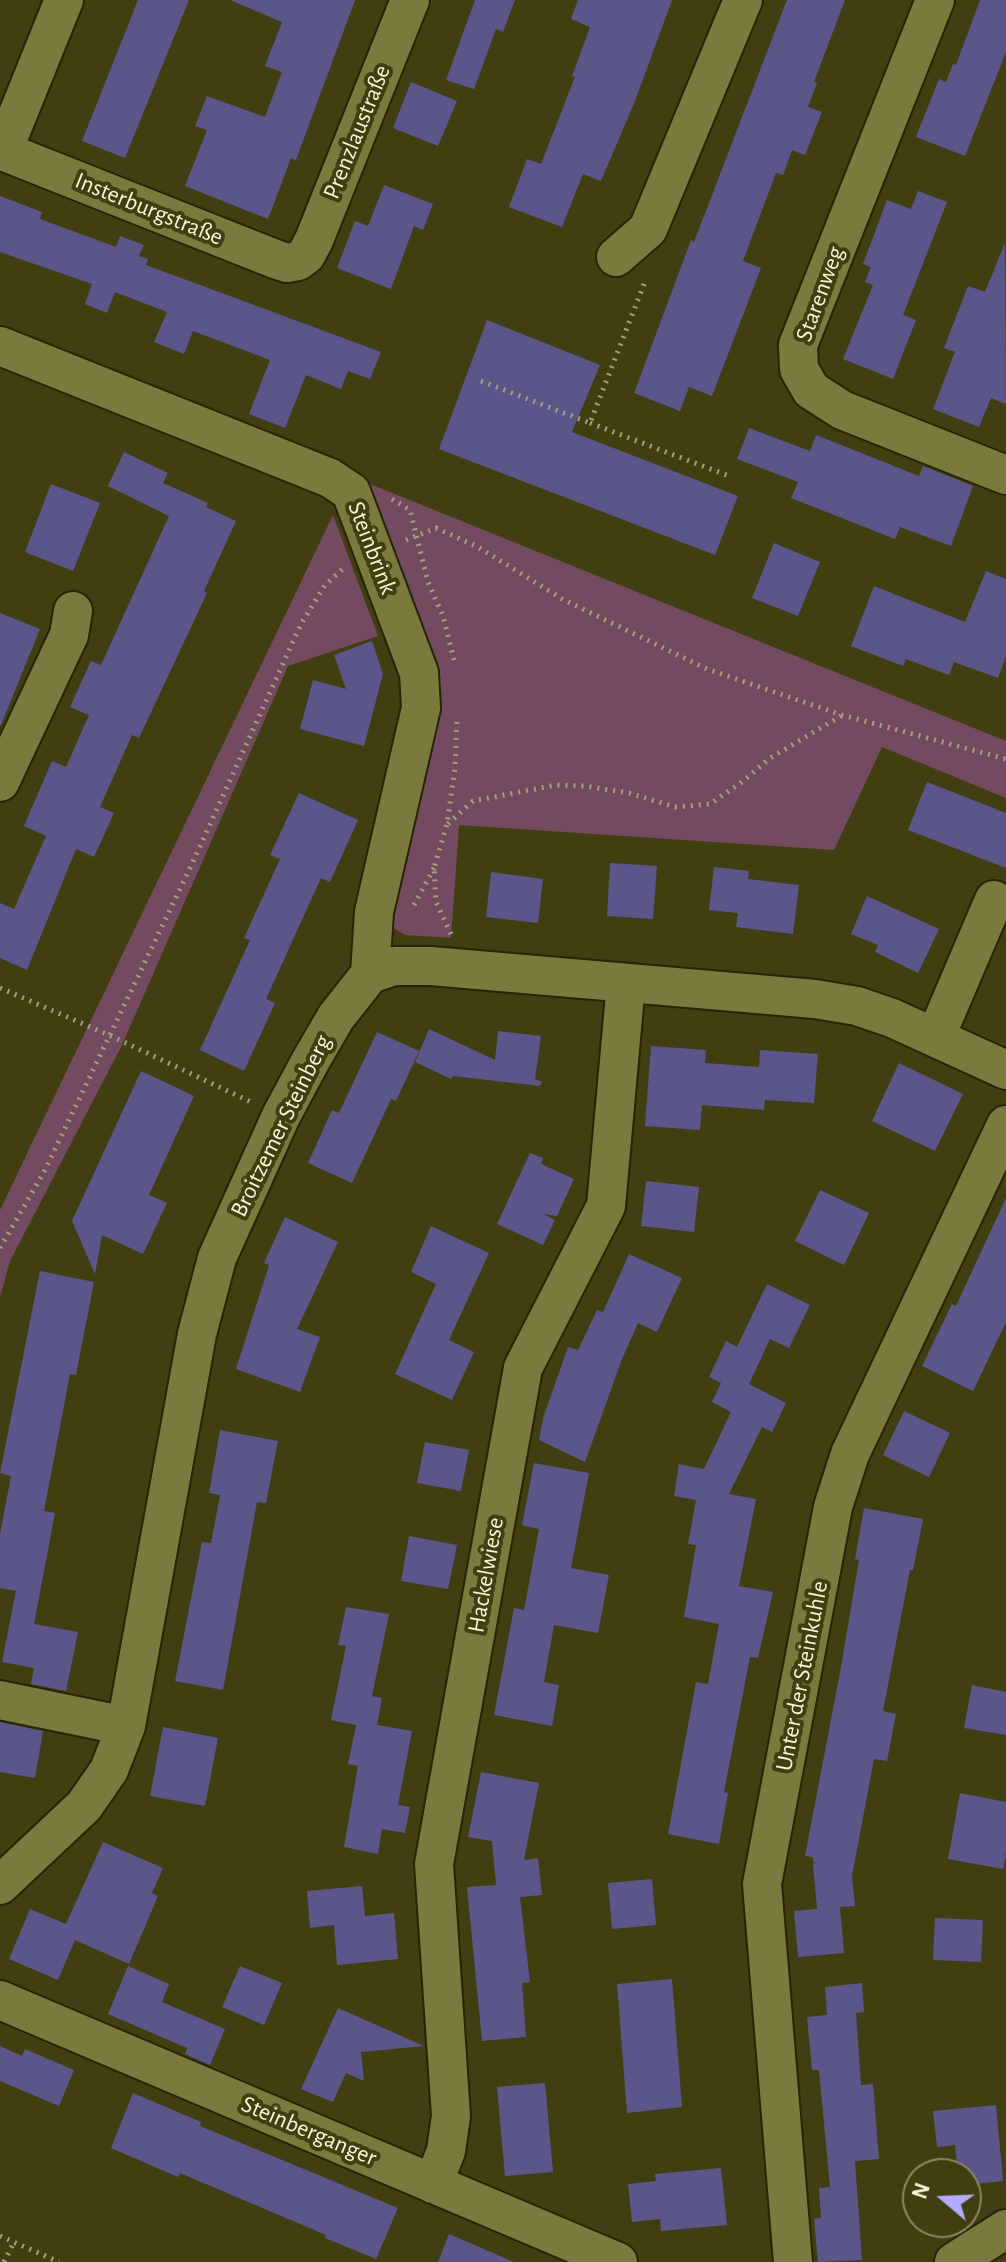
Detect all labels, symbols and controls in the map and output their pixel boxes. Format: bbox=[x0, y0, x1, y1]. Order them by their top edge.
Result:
street label: Prenzlaustraße bbox=[317, 61, 397, 203]
street label: Insterburgstraße bbox=[71, 166, 227, 252]
street label: Starenweg bbox=[790, 243, 850, 345]
street label: Steinbrink bbox=[341, 498, 403, 598]
street label: Broitzemer Steinberg bbox=[224, 1030, 338, 1222]
street label: Hackelwiese bbox=[462, 1515, 510, 1635]
street label: Unter der Steinkuhle bbox=[769, 1579, 835, 1773]
street label: Steinberganger bbox=[237, 2090, 381, 2172]
north arrow bbox=[902, 2158, 982, 2238]
text: N bbox=[908, 2180, 934, 2202]

